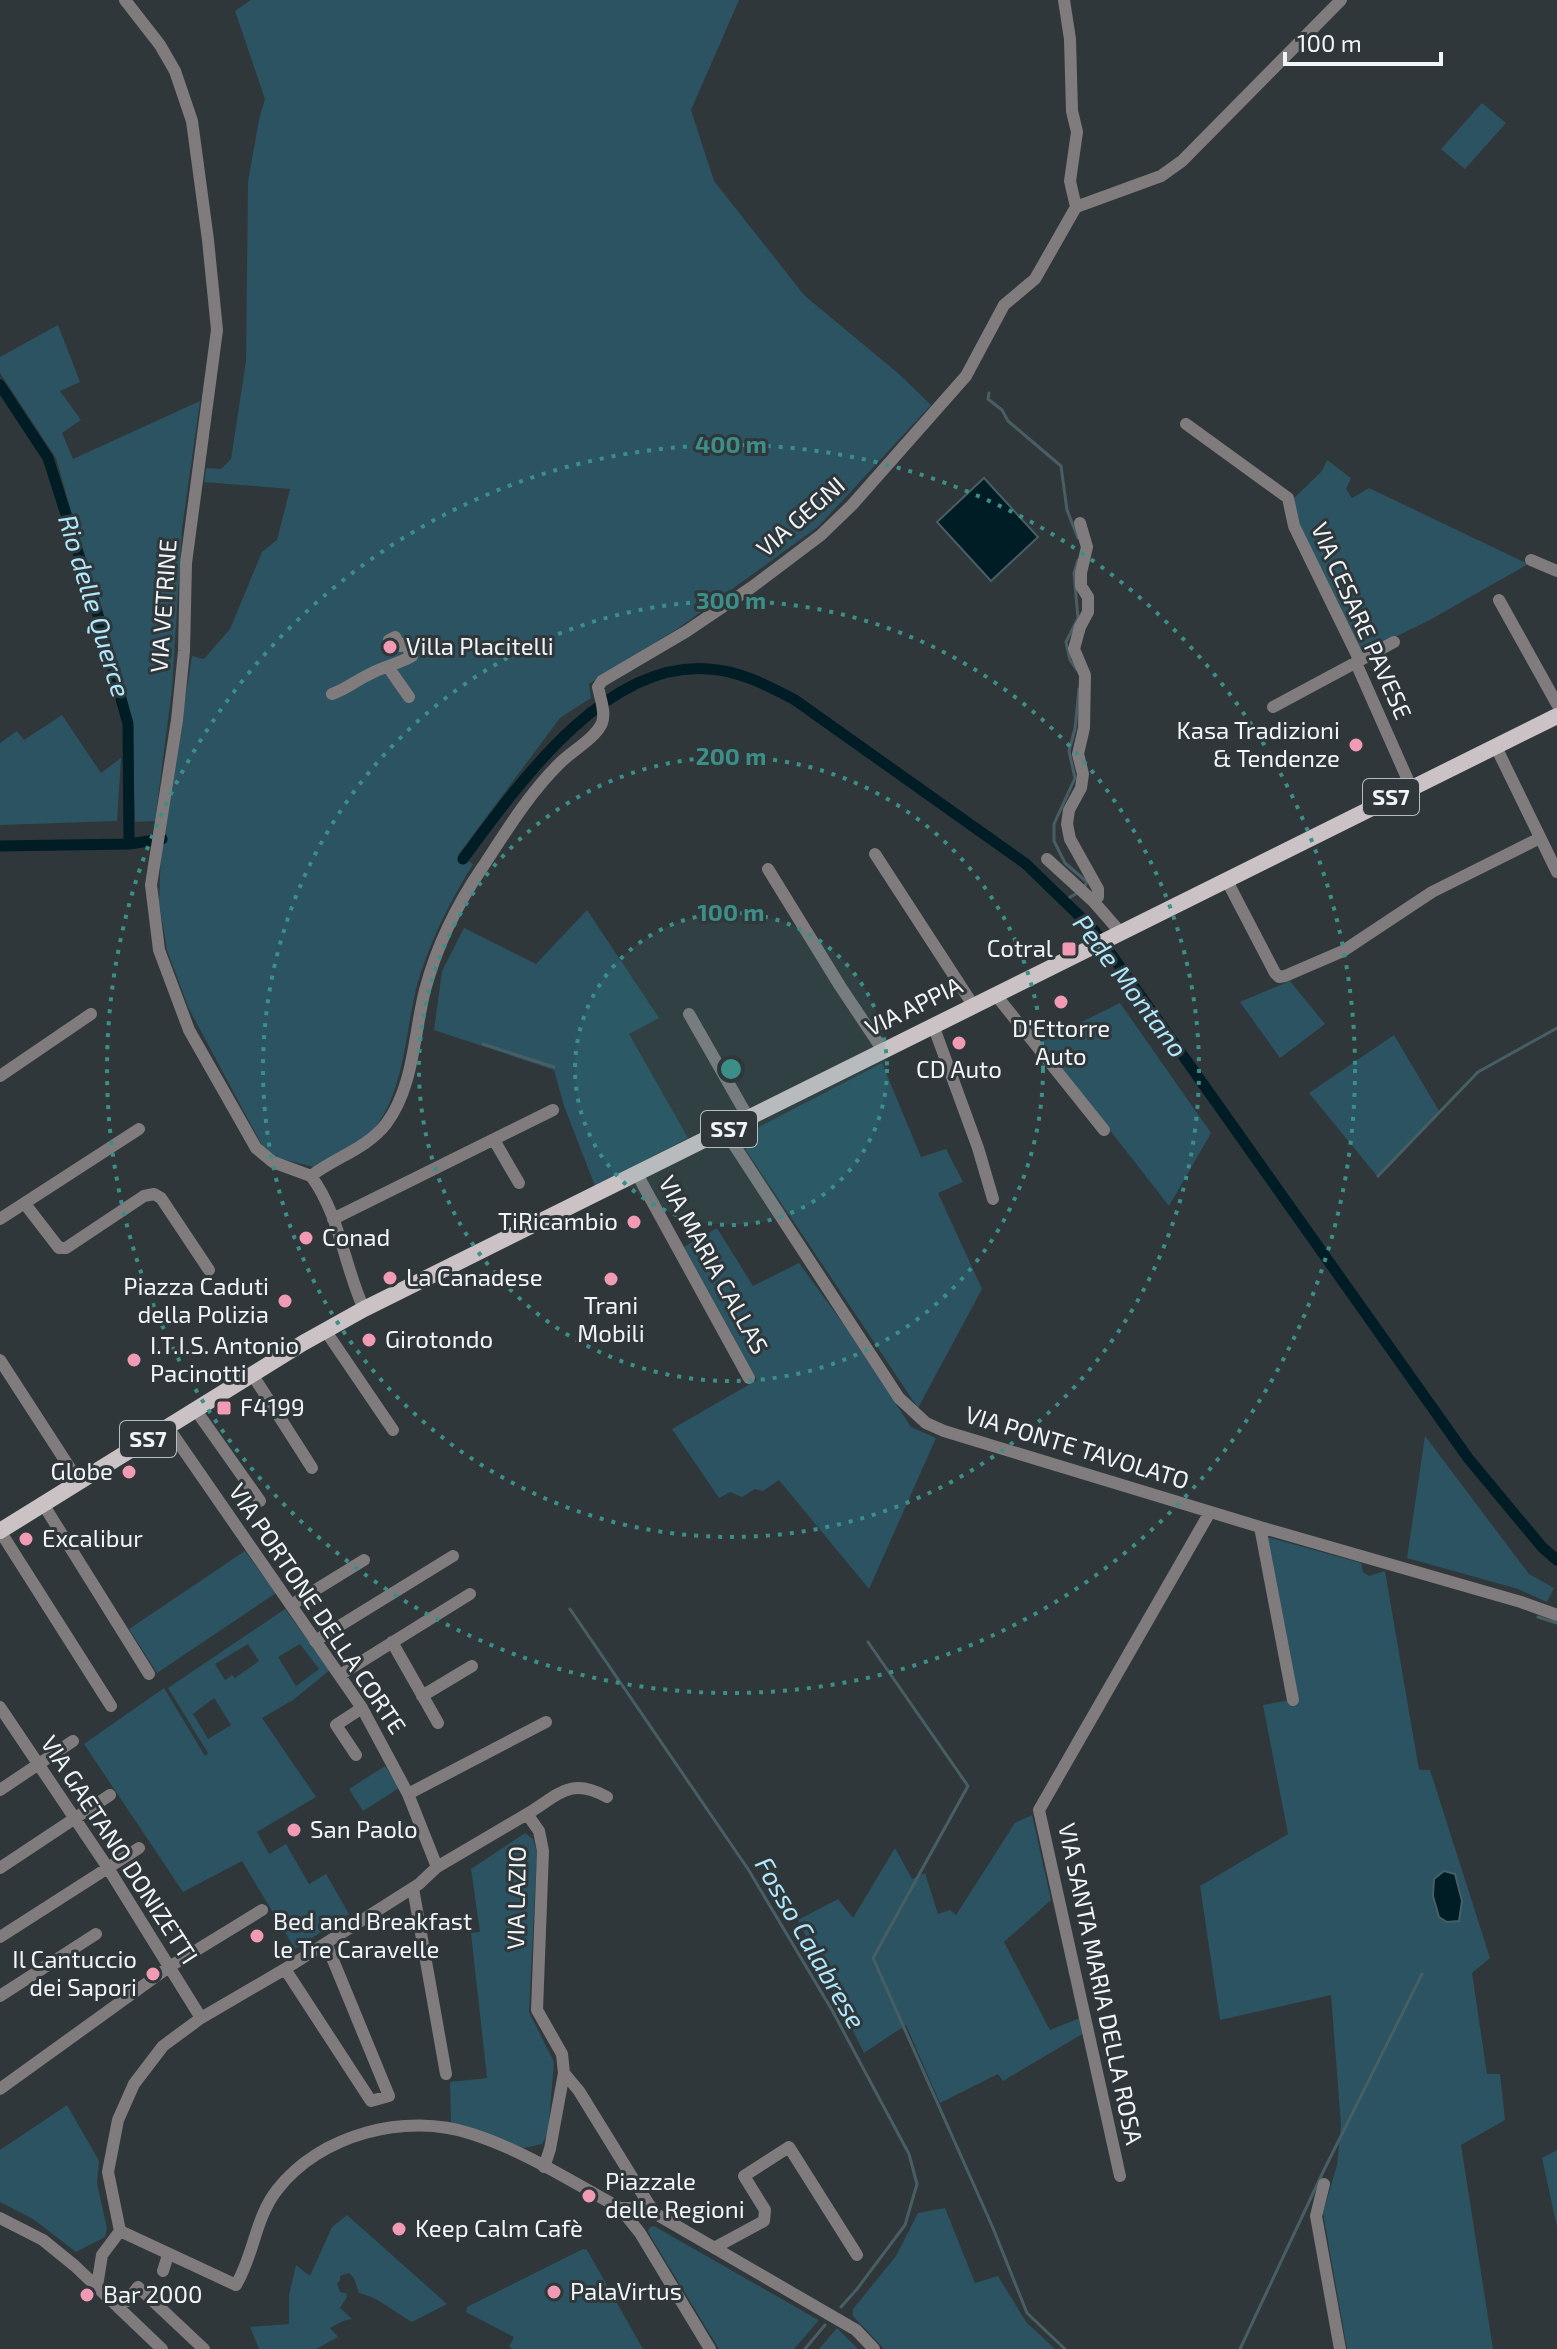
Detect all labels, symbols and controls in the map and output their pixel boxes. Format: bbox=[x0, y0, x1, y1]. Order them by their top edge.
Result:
scale bar bbox=[1285, 16, 1441, 66]
text: 100 m bbox=[1297, 28, 1362, 57]
text: 400 m bbox=[695, 429, 767, 458]
street label: VIA GEGNI bbox=[750, 470, 850, 562]
water label: Rio delle Querce bbox=[52, 511, 138, 701]
street label: VIA CESARE PAVESE bbox=[1306, 518, 1419, 723]
street label: VIA VETRINE bbox=[143, 538, 182, 674]
text: 300 m bbox=[696, 585, 766, 614]
place label: Villa Placitelli bbox=[406, 631, 554, 660]
marker: Villa Placitelli bbox=[381, 638, 399, 656]
place label: Kasa Tradizioni & Tendenze bbox=[1177, 715, 1340, 772]
marker: Kasa Tradizioni & Tendenze bbox=[1347, 736, 1365, 754]
text: 200 m bbox=[696, 741, 766, 770]
road number: SS7 bbox=[1363, 779, 1419, 815]
text: 100 m bbox=[698, 897, 764, 926]
water label: Pede Montano bbox=[1067, 908, 1195, 1063]
place label: Cotral bbox=[987, 933, 1053, 962]
marker: Cotral bbox=[1060, 940, 1078, 958]
street label: VIA APPIA bbox=[860, 970, 967, 1042]
marker: D'Ettorre Auto bbox=[1052, 993, 1070, 1011]
place label: D'Ettorre Auto bbox=[1012, 1013, 1110, 1070]
marker: CD Auto bbox=[950, 1034, 968, 1052]
place label: CD Auto bbox=[916, 1054, 1002, 1083]
centre of rings bbox=[717, 1055, 745, 1083]
road number: SS7 bbox=[701, 1111, 757, 1147]
street label: VIA MARIA CALLAS bbox=[653, 1170, 775, 1358]
place label: TiRicambio bbox=[498, 1206, 618, 1235]
marker: TiRicambio bbox=[625, 1213, 643, 1231]
place label: Conad bbox=[322, 1222, 390, 1251]
marker: Conad bbox=[297, 1229, 315, 1247]
place label: La Canadese bbox=[406, 1262, 543, 1291]
marker: La Canadese bbox=[381, 1269, 399, 1287]
marker: Trani Mobili bbox=[602, 1270, 620, 1288]
place label: Piazza Caduti della Polizia bbox=[123, 1271, 269, 1328]
place label: Trani Mobili bbox=[577, 1290, 645, 1347]
marker: Piazza Caduti della Polizia bbox=[276, 1292, 294, 1310]
place label: Girotondo bbox=[385, 1324, 493, 1353]
place label: I.T.I.S. Antonio Pacinotti bbox=[150, 1330, 299, 1387]
marker: Girotondo bbox=[360, 1331, 378, 1349]
marker: I.T.I.S. Antonio Pacinotti bbox=[125, 1351, 143, 1369]
place label: F4199 bbox=[240, 1392, 305, 1421]
marker: F4199 bbox=[215, 1399, 233, 1417]
street label: VIA PONTE TAVOLATO bbox=[962, 1399, 1193, 1494]
road number: SS7 bbox=[120, 1421, 176, 1457]
place label: Globe bbox=[51, 1456, 113, 1485]
marker: Globe bbox=[120, 1463, 138, 1481]
street label: VIA PORTONE DELLA CORTE bbox=[223, 1477, 413, 1739]
place label: Excalibur bbox=[42, 1523, 143, 1552]
marker: Excalibur bbox=[17, 1530, 35, 1548]
street label: VIA GAETANO DONIZETTI bbox=[36, 1730, 205, 1969]
place label: San Paolo bbox=[310, 1814, 418, 1843]
street label: VIA SANTA MARIA DELLA ROSA bbox=[1053, 1820, 1150, 2147]
marker: San Paolo bbox=[285, 1821, 303, 1839]
street label: VIA LAZIO bbox=[500, 1846, 531, 1950]
water label: Fosso Calabrese bbox=[750, 1851, 873, 2034]
place label: Bed and Breakfast le Tre Caravelle bbox=[273, 1906, 472, 1963]
marker: Bed and Breakfast le Tre Caravelle bbox=[248, 1927, 266, 1945]
place label: Il Cantuccio dei Sapori bbox=[12, 1944, 137, 2001]
marker: Il Cantuccio dei Sapori bbox=[144, 1965, 162, 1983]
place label: Piazzale delle Regioni bbox=[605, 2166, 745, 2223]
marker: Piazzale delle Regioni bbox=[580, 2187, 598, 2205]
place label: Keep Calm Cafè bbox=[415, 2213, 583, 2242]
marker: Keep Calm Cafè bbox=[390, 2220, 408, 2238]
place label: PalaVirtus bbox=[570, 2276, 682, 2305]
place label: Bar 2000 bbox=[103, 2279, 202, 2308]
marker: PalaVirtus bbox=[545, 2283, 563, 2301]
marker: Bar 2000 bbox=[78, 2286, 96, 2304]

